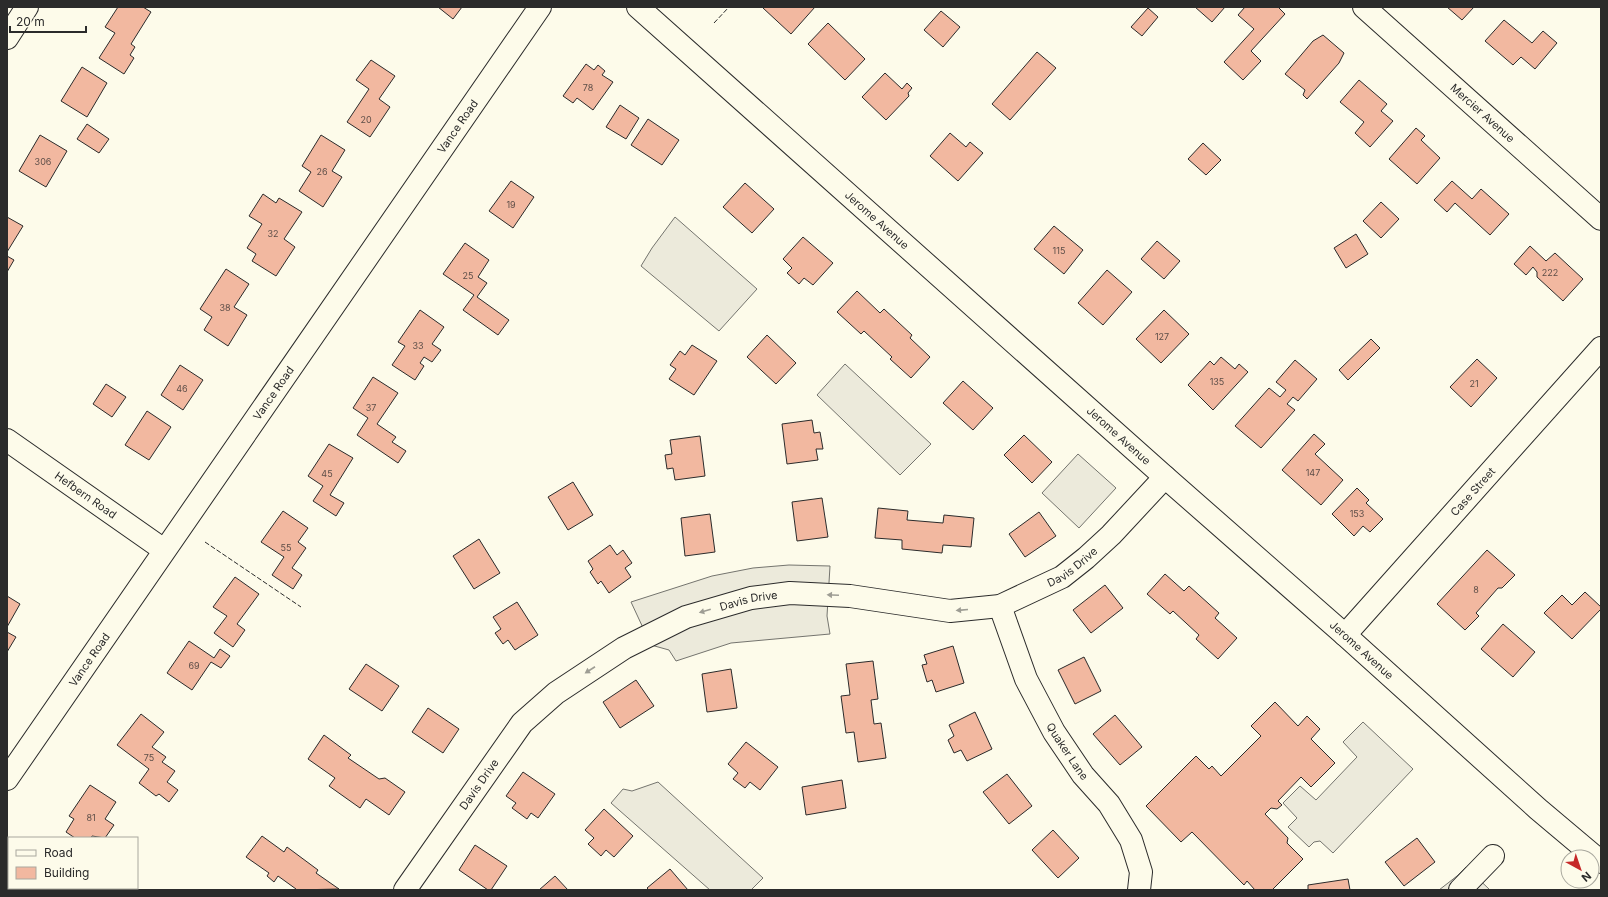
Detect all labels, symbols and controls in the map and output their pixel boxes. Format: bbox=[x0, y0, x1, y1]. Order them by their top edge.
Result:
scale bar bbox=[10, 8, 86, 34]
text: 20 m bbox=[16, 14, 45, 29]
street label: Mercier Avenue bbox=[1447, 81, 1518, 145]
house number: 78 bbox=[583, 82, 594, 93]
street label: Vance Road bbox=[434, 97, 481, 156]
house number: 20 bbox=[360, 114, 372, 125]
house number: 306 bbox=[35, 156, 52, 167]
house number: 26 bbox=[316, 166, 328, 177]
street label: Jerome Avenue bbox=[842, 188, 912, 252]
house number: 19 bbox=[506, 199, 516, 210]
house number: 32 bbox=[267, 228, 279, 239]
house number: 115 bbox=[1053, 245, 1065, 256]
house number: 222 bbox=[1542, 267, 1558, 278]
house number: 25 bbox=[463, 270, 473, 281]
house number: 38 bbox=[219, 302, 231, 313]
house number: 127 bbox=[1155, 331, 1169, 342]
house number: 33 bbox=[412, 340, 424, 351]
street label: Vance Road bbox=[250, 364, 297, 423]
house number: 135 bbox=[1210, 376, 1224, 387]
house number: 21 bbox=[1469, 378, 1479, 389]
house number: 46 bbox=[176, 383, 188, 394]
house number: 37 bbox=[366, 402, 376, 413]
street label: Jerome Avenue bbox=[1084, 403, 1154, 468]
street label: Case Street bbox=[1447, 464, 1498, 519]
house number: 147 bbox=[1306, 467, 1320, 478]
house number: 45 bbox=[321, 468, 333, 479]
street label: Hefbern Road bbox=[52, 469, 119, 522]
house number: 153 bbox=[1350, 508, 1365, 519]
house number: 55 bbox=[281, 542, 291, 553]
street label: Davis Drive bbox=[1045, 544, 1100, 590]
house number: 8 bbox=[1473, 584, 1479, 595]
street label: Davis Drive bbox=[718, 588, 778, 614]
one-way arrow bbox=[826, 592, 839, 598]
one-way arrow bbox=[956, 606, 968, 613]
one-way arrow bbox=[699, 609, 711, 615]
street label: Jerome Avenue bbox=[1327, 618, 1396, 682]
street label: Vance Road bbox=[66, 630, 113, 689]
house number: 69 bbox=[188, 660, 200, 671]
one-way arrow bbox=[584, 667, 596, 674]
street label: Quaker Lane bbox=[1043, 720, 1091, 783]
house number: 75 bbox=[144, 752, 154, 763]
street label: Davis Drive bbox=[456, 756, 502, 813]
house number: 81 bbox=[86, 812, 96, 823]
legend bbox=[8, 837, 138, 889]
text: Road bbox=[44, 845, 73, 860]
north arrow bbox=[1560, 849, 1600, 889]
text: Building bbox=[44, 865, 89, 880]
text: N bbox=[1579, 869, 1594, 885]

